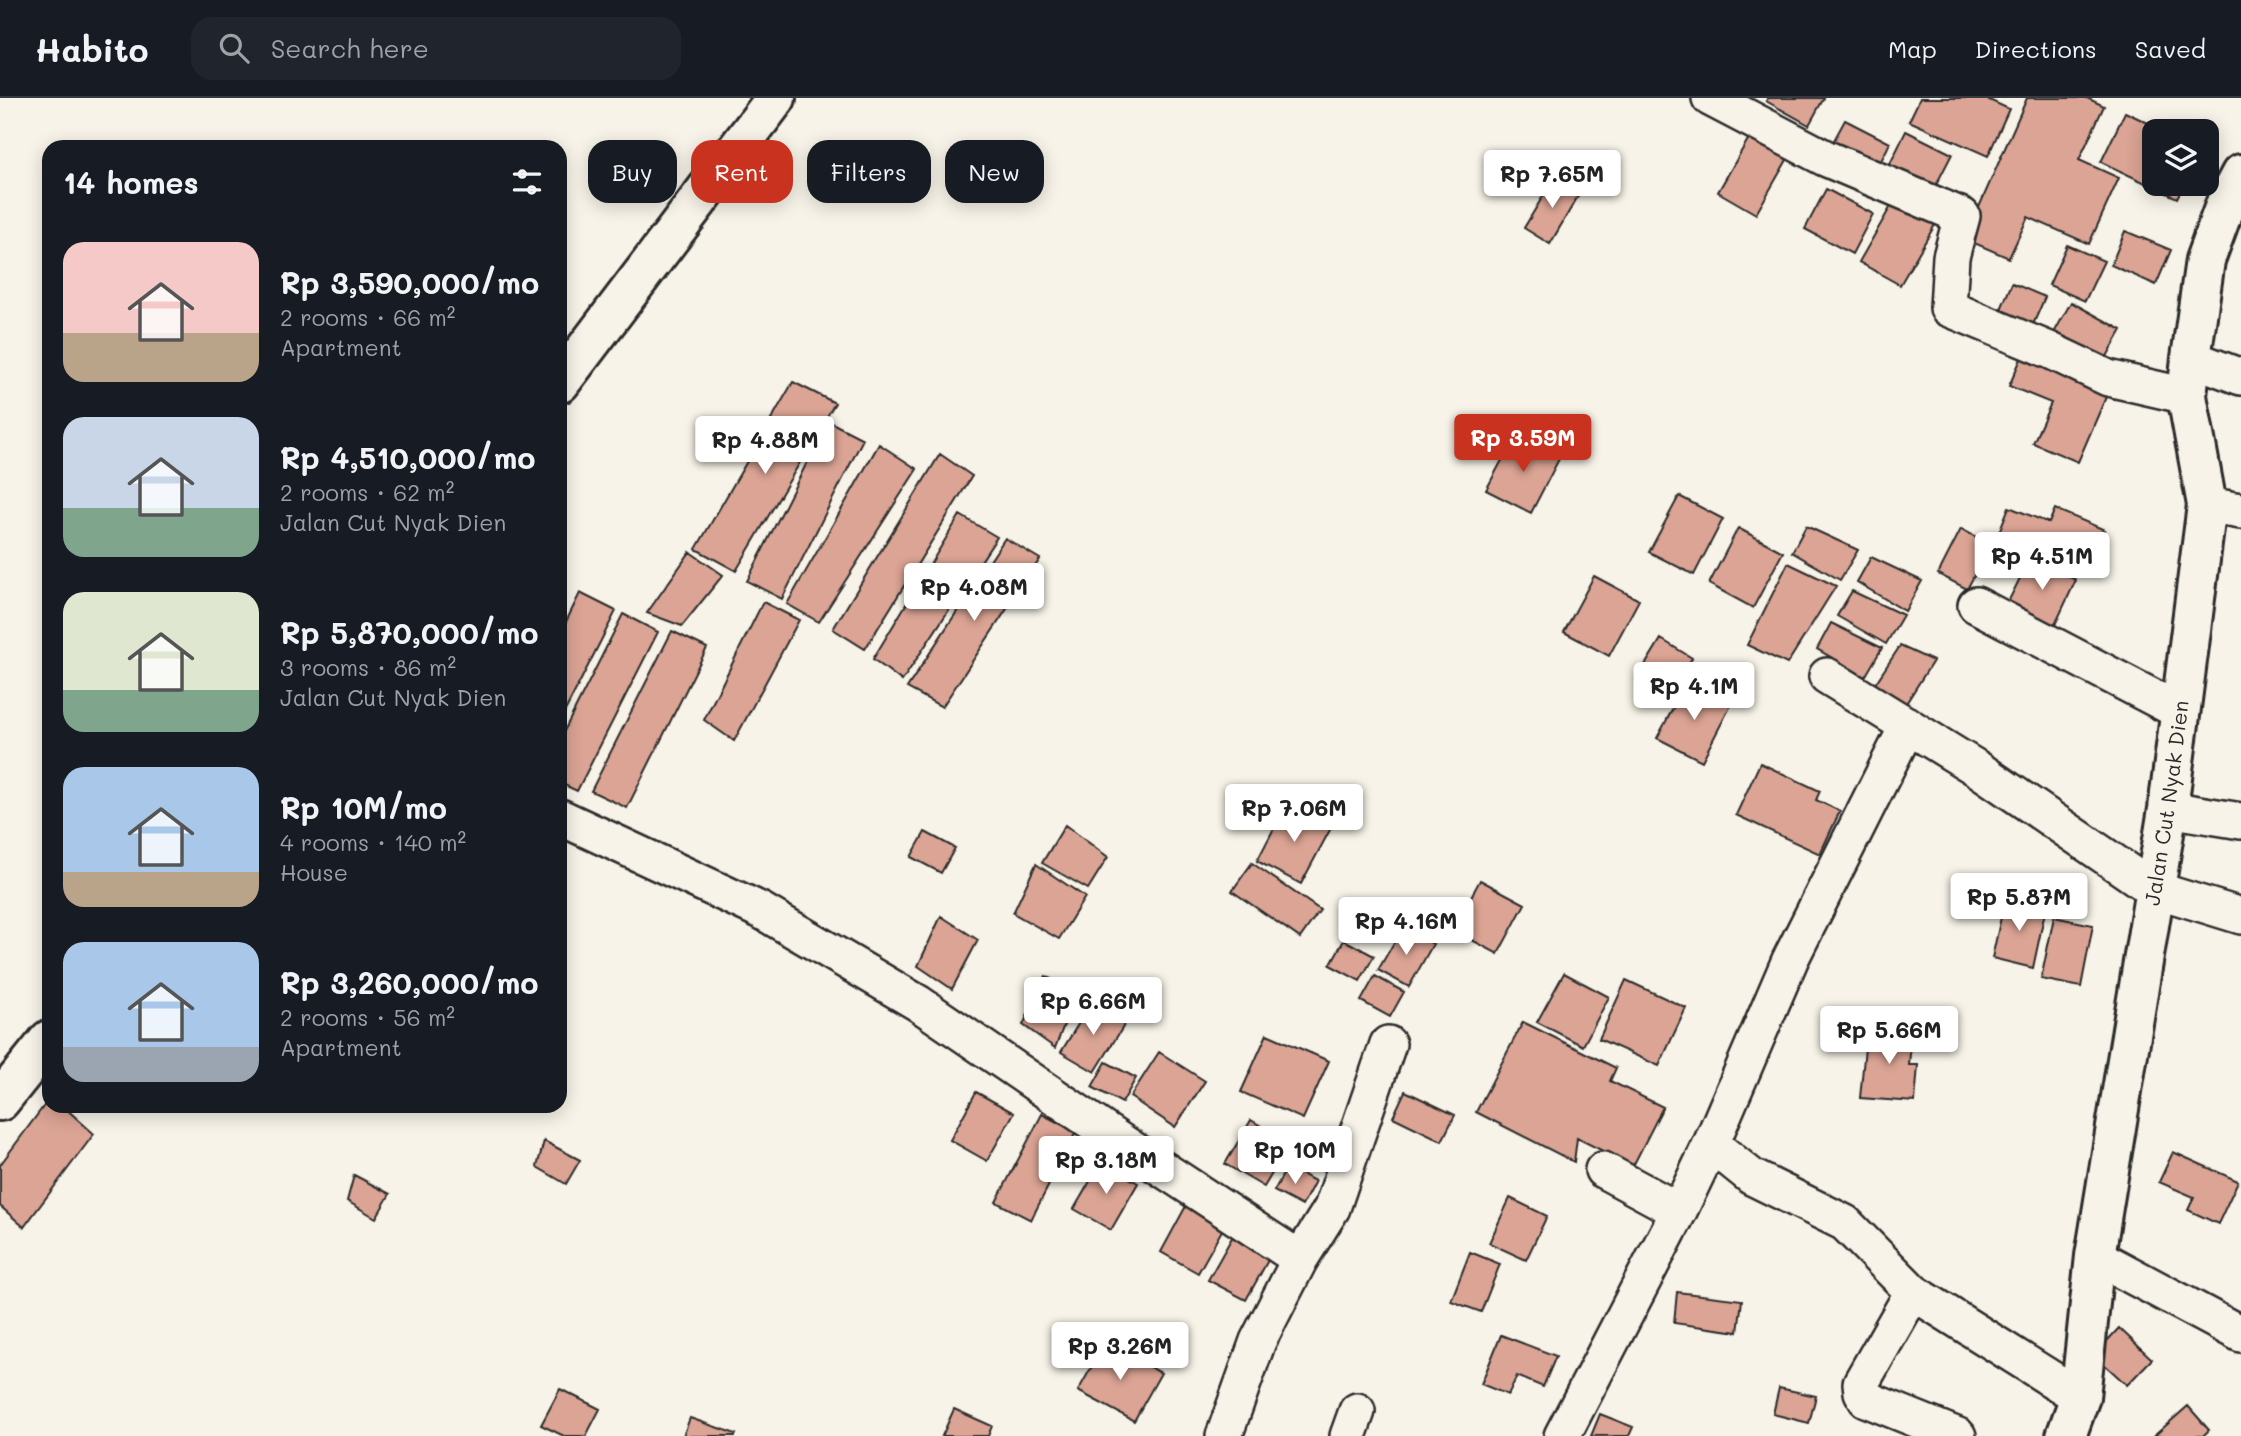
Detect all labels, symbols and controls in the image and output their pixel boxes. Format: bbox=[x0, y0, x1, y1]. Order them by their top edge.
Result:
search box bbox=[191, 17, 681, 80]
text: Habito bbox=[35, 27, 149, 70]
icon: search bbox=[215, 29, 253, 67]
text: Search here bbox=[271, 31, 429, 65]
text: Map bbox=[1888, 33, 1937, 64]
text: Directions bbox=[1975, 33, 2097, 64]
text: Saved bbox=[2135, 33, 2206, 64]
map controls bbox=[2142, 119, 2219, 196]
button: layers bbox=[2142, 119, 2219, 196]
chip: Buy bbox=[588, 140, 677, 203]
chip: Rent bbox=[691, 140, 793, 203]
chip: Filters bbox=[807, 140, 931, 203]
chip: New bbox=[945, 140, 1044, 203]
pin: Rp 7.65M bbox=[1480, 150, 1624, 210]
text: Rp 7.65M bbox=[1500, 158, 1604, 188]
text: 14 homes bbox=[63, 162, 199, 202]
icon: filters bbox=[508, 163, 546, 201]
text: Rp 3,590,000/mo bbox=[280, 262, 539, 302]
icon: home bbox=[119, 270, 203, 354]
text: 2 rooms · 66 m² bbox=[280, 302, 455, 332]
text: Apartment bbox=[280, 332, 402, 362]
pin: Rp 3.59M bbox=[1451, 414, 1595, 474]
pin: Rp 4.88M bbox=[693, 416, 837, 476]
text: Rp 3.59M bbox=[1470, 422, 1576, 452]
text: Rp 4.88M bbox=[711, 424, 819, 454]
text: Rp 4,510,000/mo bbox=[280, 437, 535, 477]
icon: home bbox=[119, 445, 203, 529]
text: 2 rooms · 62 m² bbox=[280, 477, 454, 507]
text: Jalan Cut Nyak Dien bbox=[280, 507, 506, 537]
pin: Rp 4.51M bbox=[1970, 532, 2114, 592]
text: Rp 4.51M bbox=[1991, 540, 2093, 570]
pin: Rp 4.08M bbox=[902, 564, 1046, 623]
text: Rp 4.08M bbox=[920, 571, 1028, 601]
text: Rp 5,870,000/mo bbox=[280, 612, 538, 652]
icon: home bbox=[119, 620, 203, 704]
text: 3 rooms · 86 m² bbox=[280, 652, 456, 682]
pin: Rp 4.1M bbox=[1629, 662, 1759, 722]
text: Rp 4.1M bbox=[1649, 670, 1739, 700]
text: Jalan Cut Nyak Dien bbox=[280, 682, 506, 712]
street label: Jalan Cut Nyak Dien bbox=[2137, 699, 2194, 907]
pin: Rp 7.06M bbox=[1222, 784, 1366, 844]
text: Rp 10M/mo bbox=[280, 787, 447, 827]
text: Rp 7.06M bbox=[1241, 792, 1347, 822]
icon: home bbox=[119, 795, 203, 879]
text: 4 rooms · 140 m² bbox=[280, 827, 466, 857]
text: House bbox=[280, 857, 348, 887]
pin: Rp 5.87M bbox=[1947, 874, 2091, 933]
text: Rp 5.87M bbox=[1967, 881, 2071, 911]
pin: Rp 4.16M bbox=[1334, 898, 1478, 957]
text: Rp 4.16M bbox=[1354, 905, 1458, 935]
text: Rp 3,260,000/mo bbox=[280, 962, 539, 1002]
icon: home bbox=[119, 970, 203, 1054]
pin: Rp 6.66M bbox=[1021, 978, 1165, 1037]
text: Rp 6.66M bbox=[1040, 985, 1146, 1015]
text: 2 rooms · 56 m² bbox=[280, 1002, 455, 1032]
pin: Rp 5.66M bbox=[1817, 1006, 1961, 1066]
text: Rp 5.66M bbox=[1836, 1014, 1942, 1044]
text: Apartment bbox=[280, 1032, 402, 1062]
pin: Rp 10M bbox=[1238, 1126, 1352, 1186]
text: Rp 10M bbox=[1254, 1134, 1336, 1164]
pin: Rp 3.18M bbox=[1034, 1136, 1178, 1196]
text: Rp 3.18M bbox=[1055, 1144, 1157, 1174]
pin: Rp 3.26M bbox=[1048, 1322, 1192, 1382]
text: Rp 3.26M bbox=[1068, 1330, 1172, 1360]

